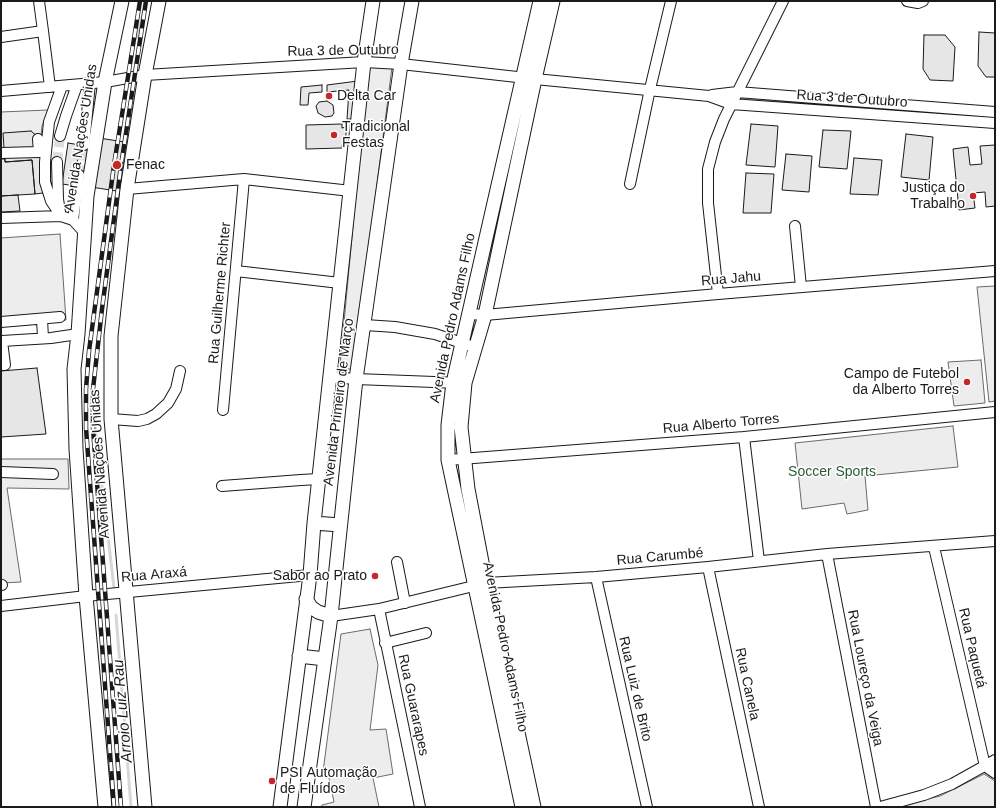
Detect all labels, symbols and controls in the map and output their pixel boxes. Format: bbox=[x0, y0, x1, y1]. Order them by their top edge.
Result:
street label: Rua 3 de Outubro bbox=[287, 42, 399, 60]
street label: Avenida Nações Unidas bbox=[61, 63, 101, 213]
street label: Rua 3 de Outubro bbox=[796, 87, 908, 111]
place label: Delta Car bbox=[337, 88, 396, 104]
marker: Delta Car bbox=[324, 91, 334, 101]
place label: Tradicional Festas bbox=[342, 119, 410, 152]
marker: Tradicional Festas bbox=[329, 130, 339, 140]
place label: Fenac bbox=[126, 157, 165, 173]
marker: Fenac bbox=[111, 159, 123, 171]
place label: Justiça do Trabalho bbox=[902, 180, 965, 212]
marker: Justiça do Trabalho bbox=[968, 191, 978, 201]
street label: Rua Guilherme Richter bbox=[205, 221, 235, 365]
street label: Avenida Pedro Adams Filho bbox=[427, 232, 479, 404]
street label: Rua Jahu bbox=[700, 268, 762, 290]
street label: Avenida Primeiro de Março bbox=[320, 317, 358, 487]
place label: Campo de Futebol da Alberto Torres bbox=[844, 366, 959, 398]
marker: Campo de Futebol da Alberto Torres bbox=[962, 377, 972, 387]
street label: Avenida Nações Unidas bbox=[86, 389, 114, 539]
street label: Rua Alberto Torres bbox=[662, 411, 780, 437]
park label: Soccer Sports bbox=[788, 464, 876, 480]
street label: Rua Carumbé bbox=[616, 545, 704, 569]
street label: Avenida Pedro Adams Filho bbox=[479, 561, 531, 733]
street label: Rua Araxá bbox=[120, 564, 188, 586]
place label: Sabor ao Prato bbox=[273, 568, 367, 584]
marker: Sabor ao Prato bbox=[370, 571, 380, 581]
street label: Rua Paquetá bbox=[955, 606, 989, 690]
street label: Rua Loureço da Veiga bbox=[844, 608, 886, 748]
street label: Rua Luiz de Brito bbox=[615, 635, 655, 743]
street label: Rua Canela bbox=[731, 646, 763, 722]
street label: Rua Guararapes bbox=[394, 653, 432, 757]
water label: Arroio Luiz Rau bbox=[110, 659, 136, 763]
place label: PSI Automação de Fluídos bbox=[280, 765, 377, 798]
marker: PSI Automação de Fluídos bbox=[267, 776, 277, 786]

